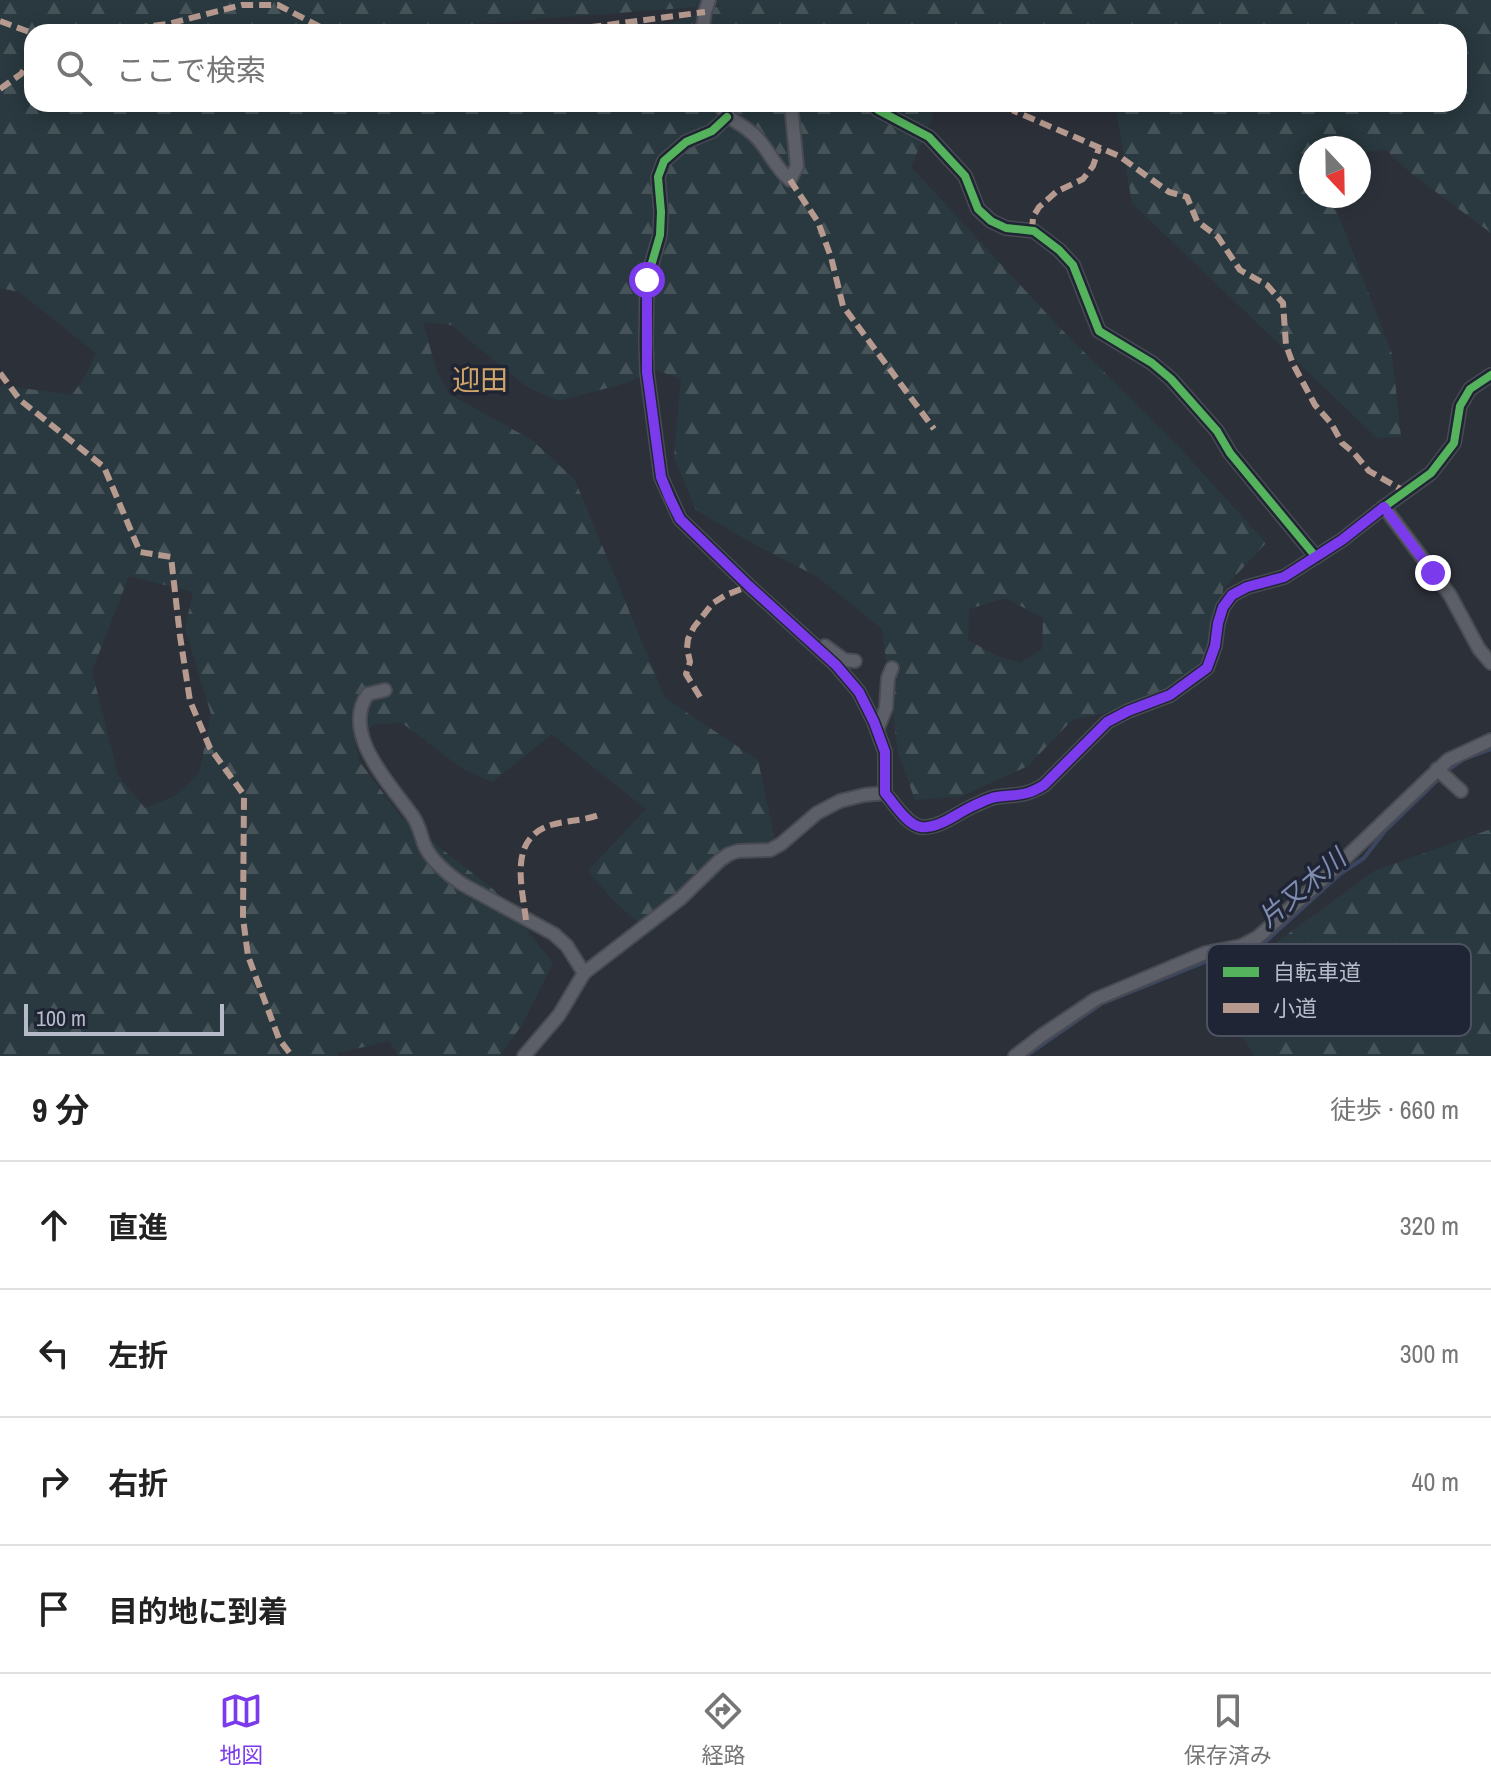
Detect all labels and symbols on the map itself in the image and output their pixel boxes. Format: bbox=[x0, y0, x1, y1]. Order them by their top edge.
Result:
north arrow bbox=[1299, 136, 1371, 208]
route start bbox=[629, 262, 665, 298]
district label: 迎田 bbox=[452, 361, 508, 399]
route end bbox=[1415, 555, 1451, 591]
water label: 片又木川 bbox=[1251, 839, 1355, 934]
legend bbox=[1207, 944, 1471, 1036]
text: 自転車道 bbox=[1273, 957, 1361, 987]
text: 小道 bbox=[1273, 993, 1317, 1023]
scale bar bbox=[24, 1000, 224, 1036]

